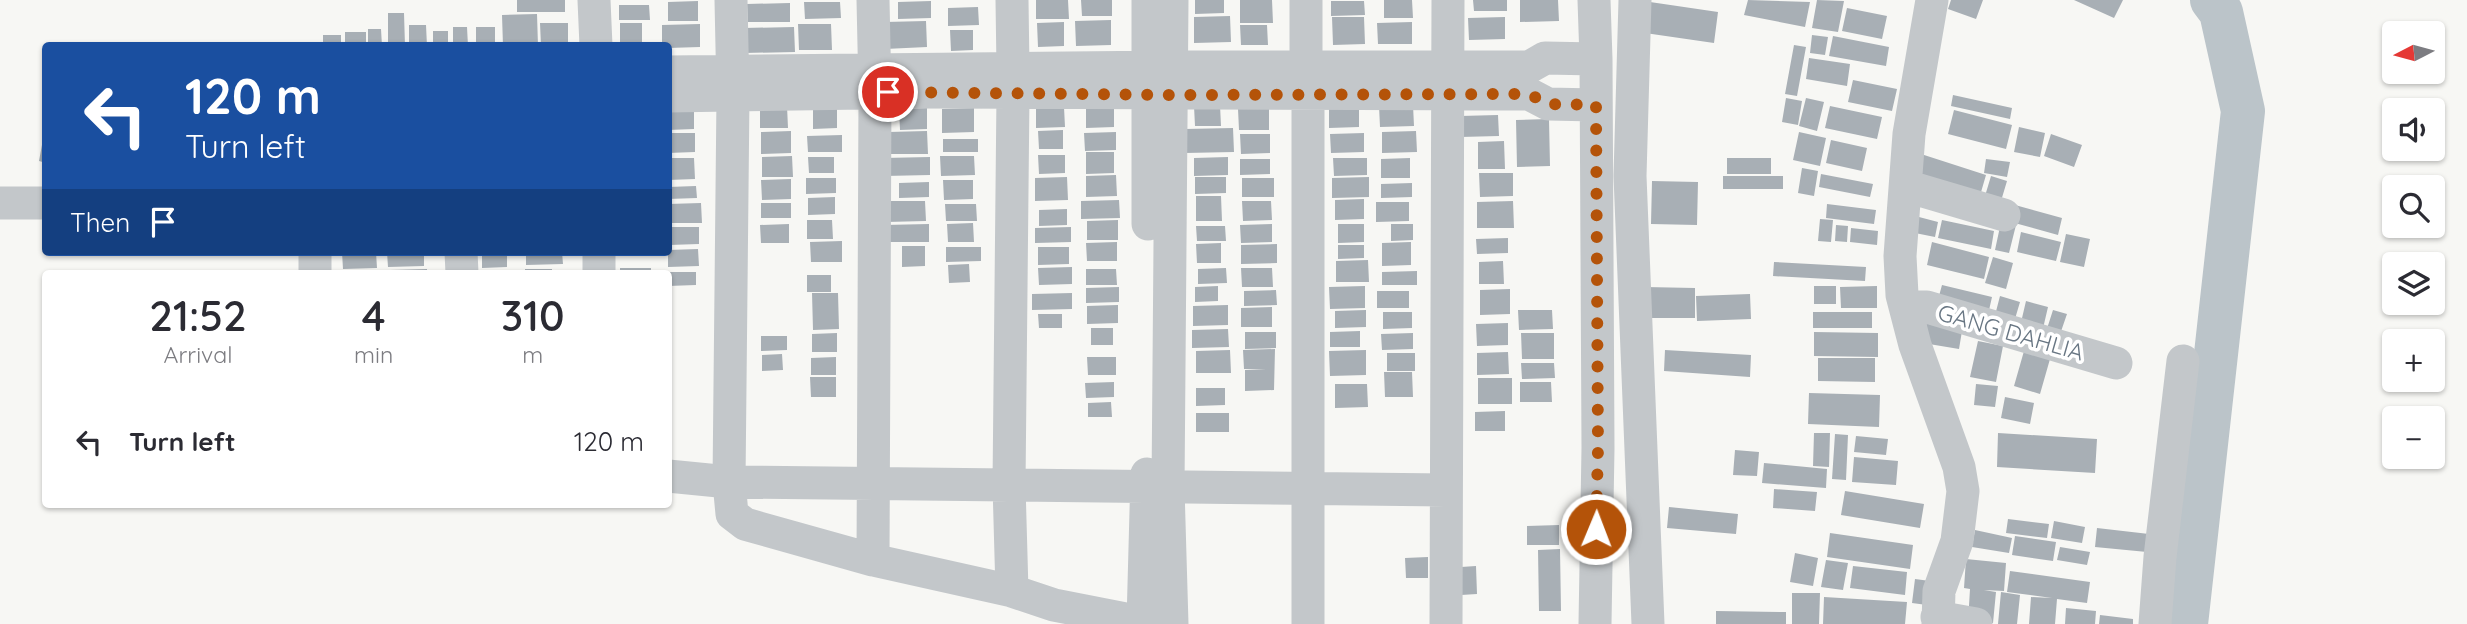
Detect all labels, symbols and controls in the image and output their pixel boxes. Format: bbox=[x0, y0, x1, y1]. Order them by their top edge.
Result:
north arrow bbox=[2382, 21, 2445, 84]
map controls bbox=[2382, 21, 2445, 469]
pin bbox=[858, 62, 918, 122]
text: 120 m bbox=[185, 65, 321, 126]
icon: left bbox=[70, 70, 161, 161]
icon: arrive bbox=[869, 73, 907, 111]
button: sound bbox=[2382, 98, 2445, 161]
text: Turn left bbox=[185, 126, 306, 166]
button: search bbox=[2382, 175, 2445, 238]
icon: arrive bbox=[144, 203, 182, 241]
text: Then bbox=[70, 206, 130, 239]
button: layers bbox=[2382, 252, 2445, 315]
text: 21:52 bbox=[149, 289, 247, 342]
text: 4 bbox=[362, 289, 386, 342]
text: 310 bbox=[501, 289, 565, 342]
street label: GANG DAHLIA bbox=[1935, 297, 2087, 367]
button: + bbox=[2382, 329, 2445, 392]
text: Arrival bbox=[164, 340, 232, 369]
text: min bbox=[354, 340, 393, 369]
text: m bbox=[522, 340, 543, 369]
button: − bbox=[2382, 406, 2445, 469]
icon: left bbox=[70, 423, 108, 461]
text: Turn left bbox=[129, 425, 236, 458]
text: 120 m bbox=[574, 425, 644, 458]
position arrow bbox=[1559, 492, 1633, 566]

